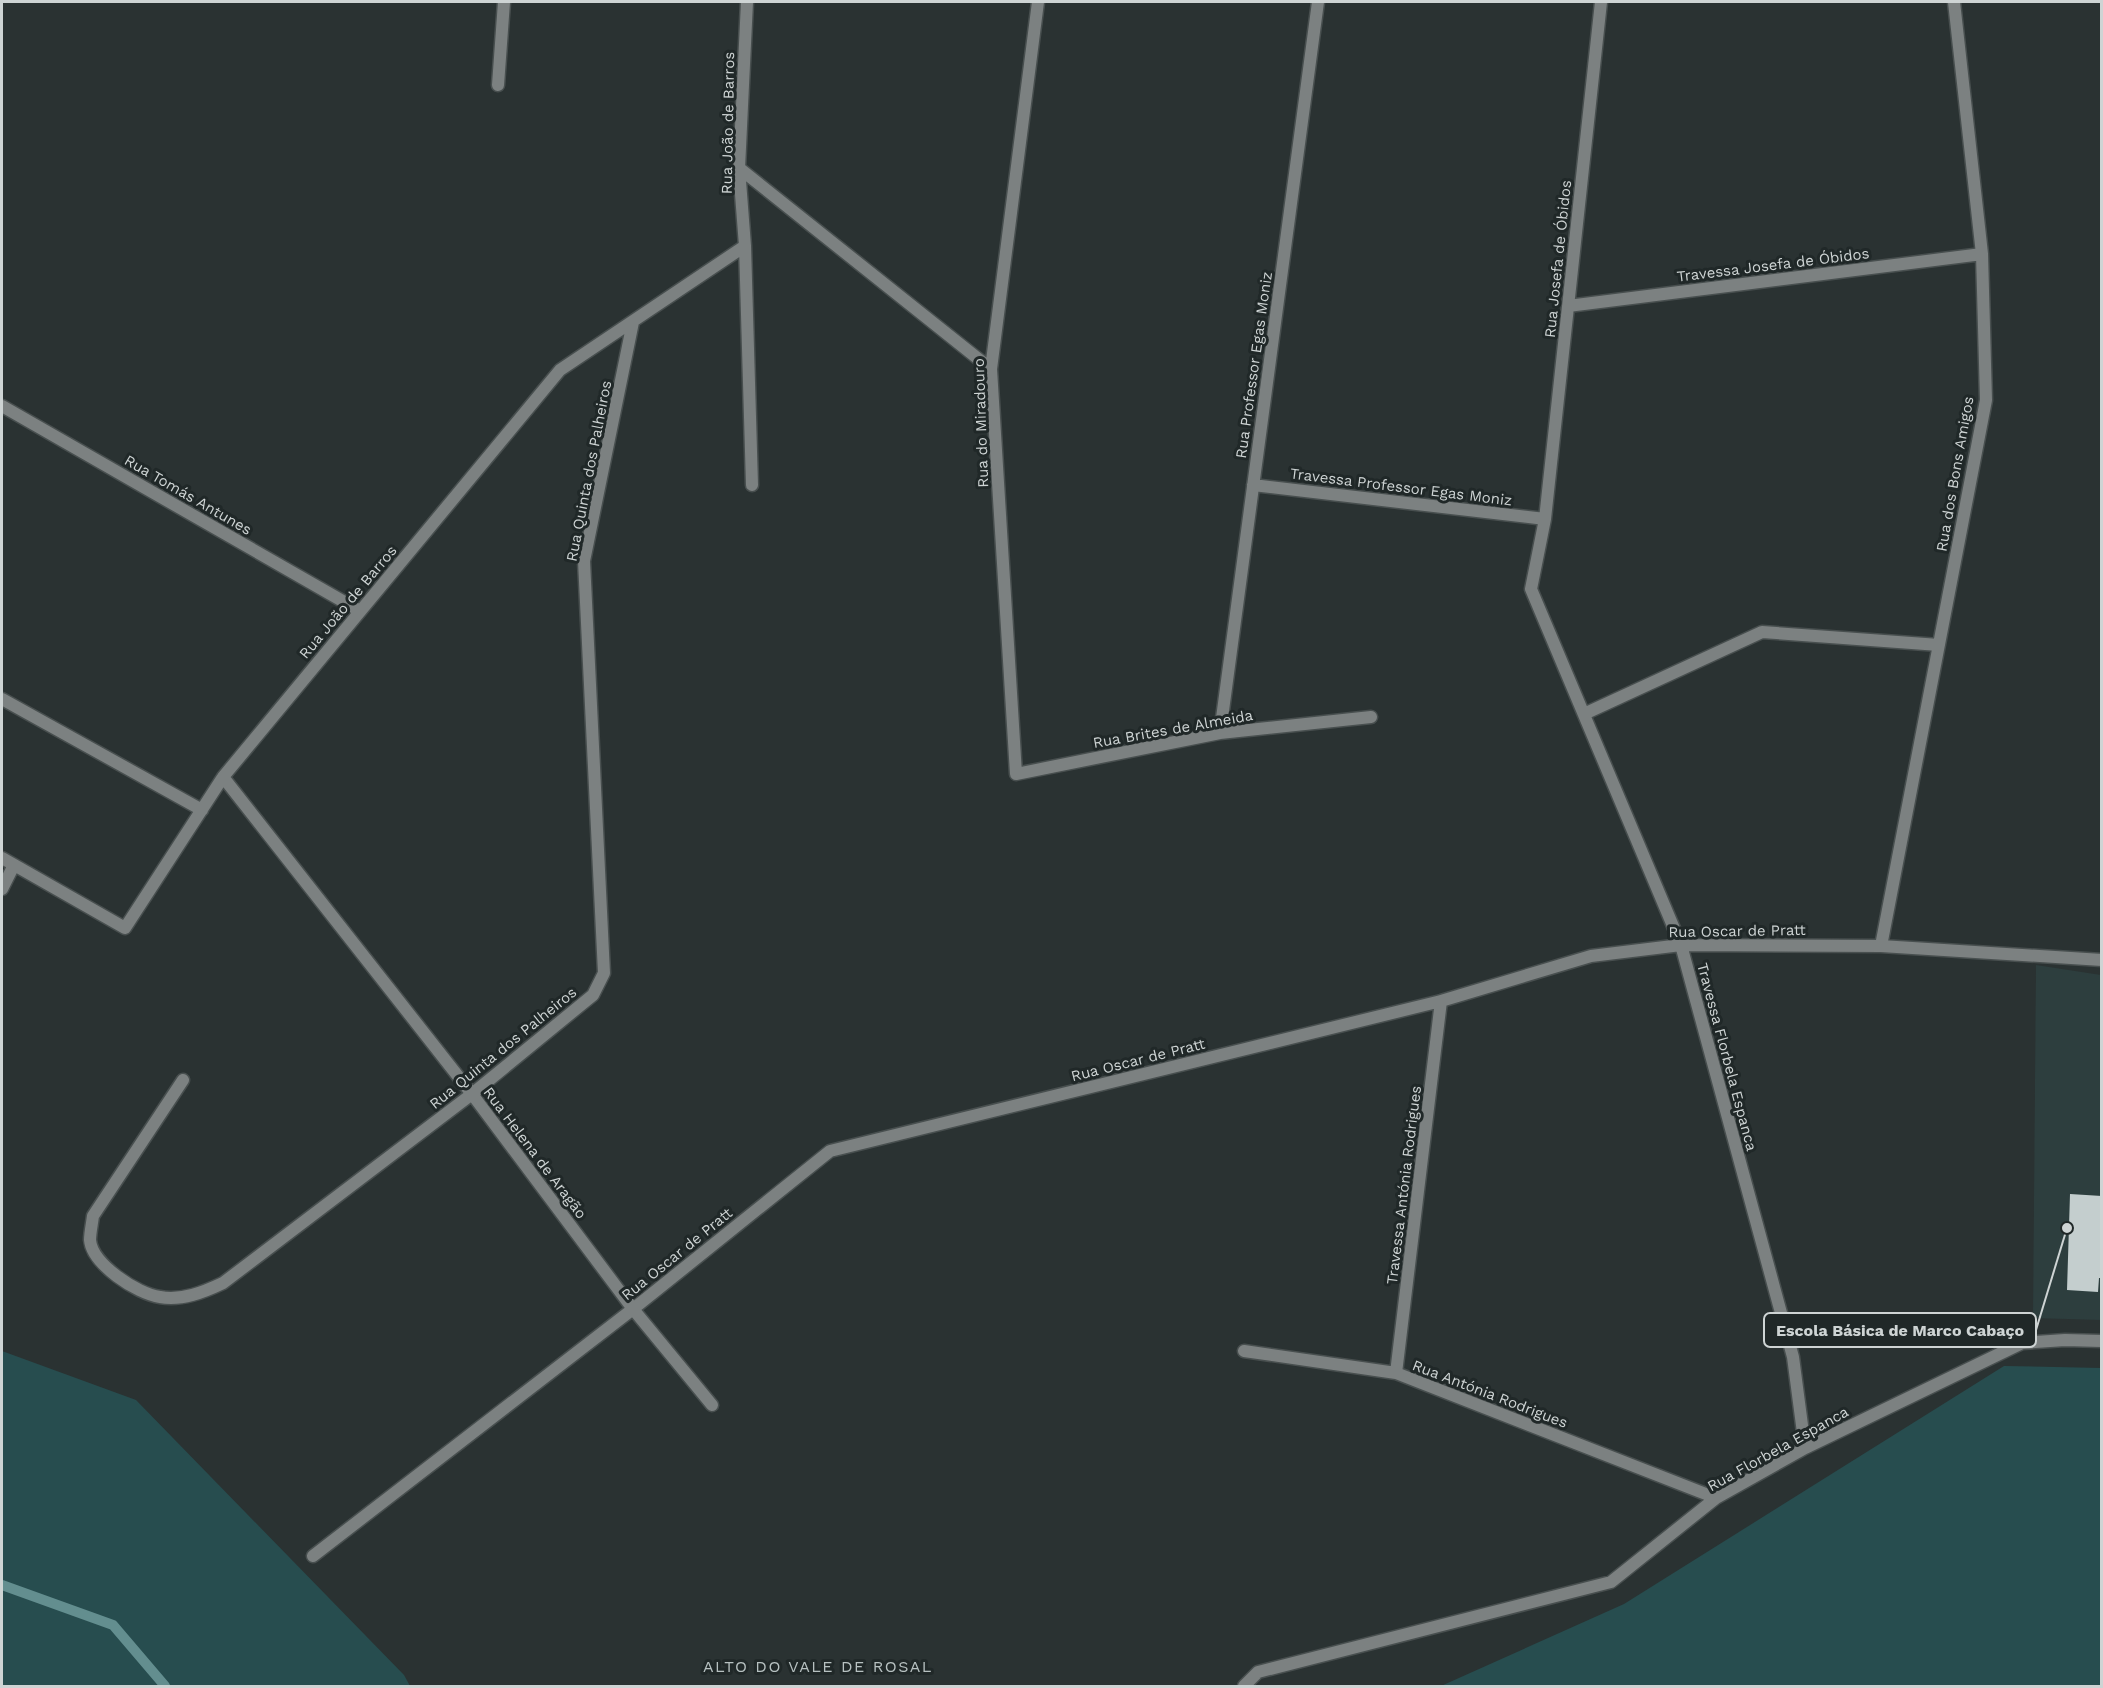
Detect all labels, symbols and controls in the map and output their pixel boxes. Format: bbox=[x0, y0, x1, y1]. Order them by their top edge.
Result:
street label: Rua João de Barros bbox=[718, 52, 738, 194]
street label: Rua Josefa de Óbidos bbox=[1540, 179, 1575, 339]
street label: Travessa Josefa de Óbidos bbox=[1676, 243, 1870, 286]
street label: Rua Professor Egas Moniz bbox=[1232, 271, 1276, 459]
street label: Rua do Miradouro bbox=[970, 358, 992, 488]
street label: Rua Quinta dos Palheiros bbox=[563, 379, 615, 563]
street label: Rua dos Bons Amigos bbox=[1932, 395, 1978, 553]
street label: Rua Tomás Antunes bbox=[121, 451, 255, 539]
street label: Travessa Professor Egas Moniz bbox=[1289, 464, 1513, 510]
street label: Rua João de Barros bbox=[295, 542, 401, 662]
street label: Rua Brites de Almeida bbox=[1092, 706, 1255, 752]
street label: Rua Oscar de Pratt bbox=[1668, 921, 1806, 941]
street label: Travessa Florbela Espanca bbox=[1693, 961, 1761, 1154]
street label: Rua Quinta dos Palheiros bbox=[426, 983, 580, 1113]
street label: Rua Oscar de Pratt bbox=[1069, 1034, 1207, 1085]
street label: Rua Helena de Aragão bbox=[480, 1084, 590, 1222]
street label: Travessa Antónia Rodrigues bbox=[1383, 1085, 1425, 1285]
street label: Rua Oscar de Pratt bbox=[618, 1203, 737, 1304]
callout: Escola Básica de Marco Cabaço bbox=[1764, 1313, 2036, 1347]
text: Escola Básica de Marco Cabaço bbox=[1776, 1321, 2024, 1340]
street label: Rua Antónia Rodrigues bbox=[1410, 1356, 1570, 1432]
street label: Rua Florbela Espanca bbox=[1704, 1402, 1852, 1495]
district label: ALTO DO VALE DE ROSAL bbox=[703, 1657, 933, 1676]

